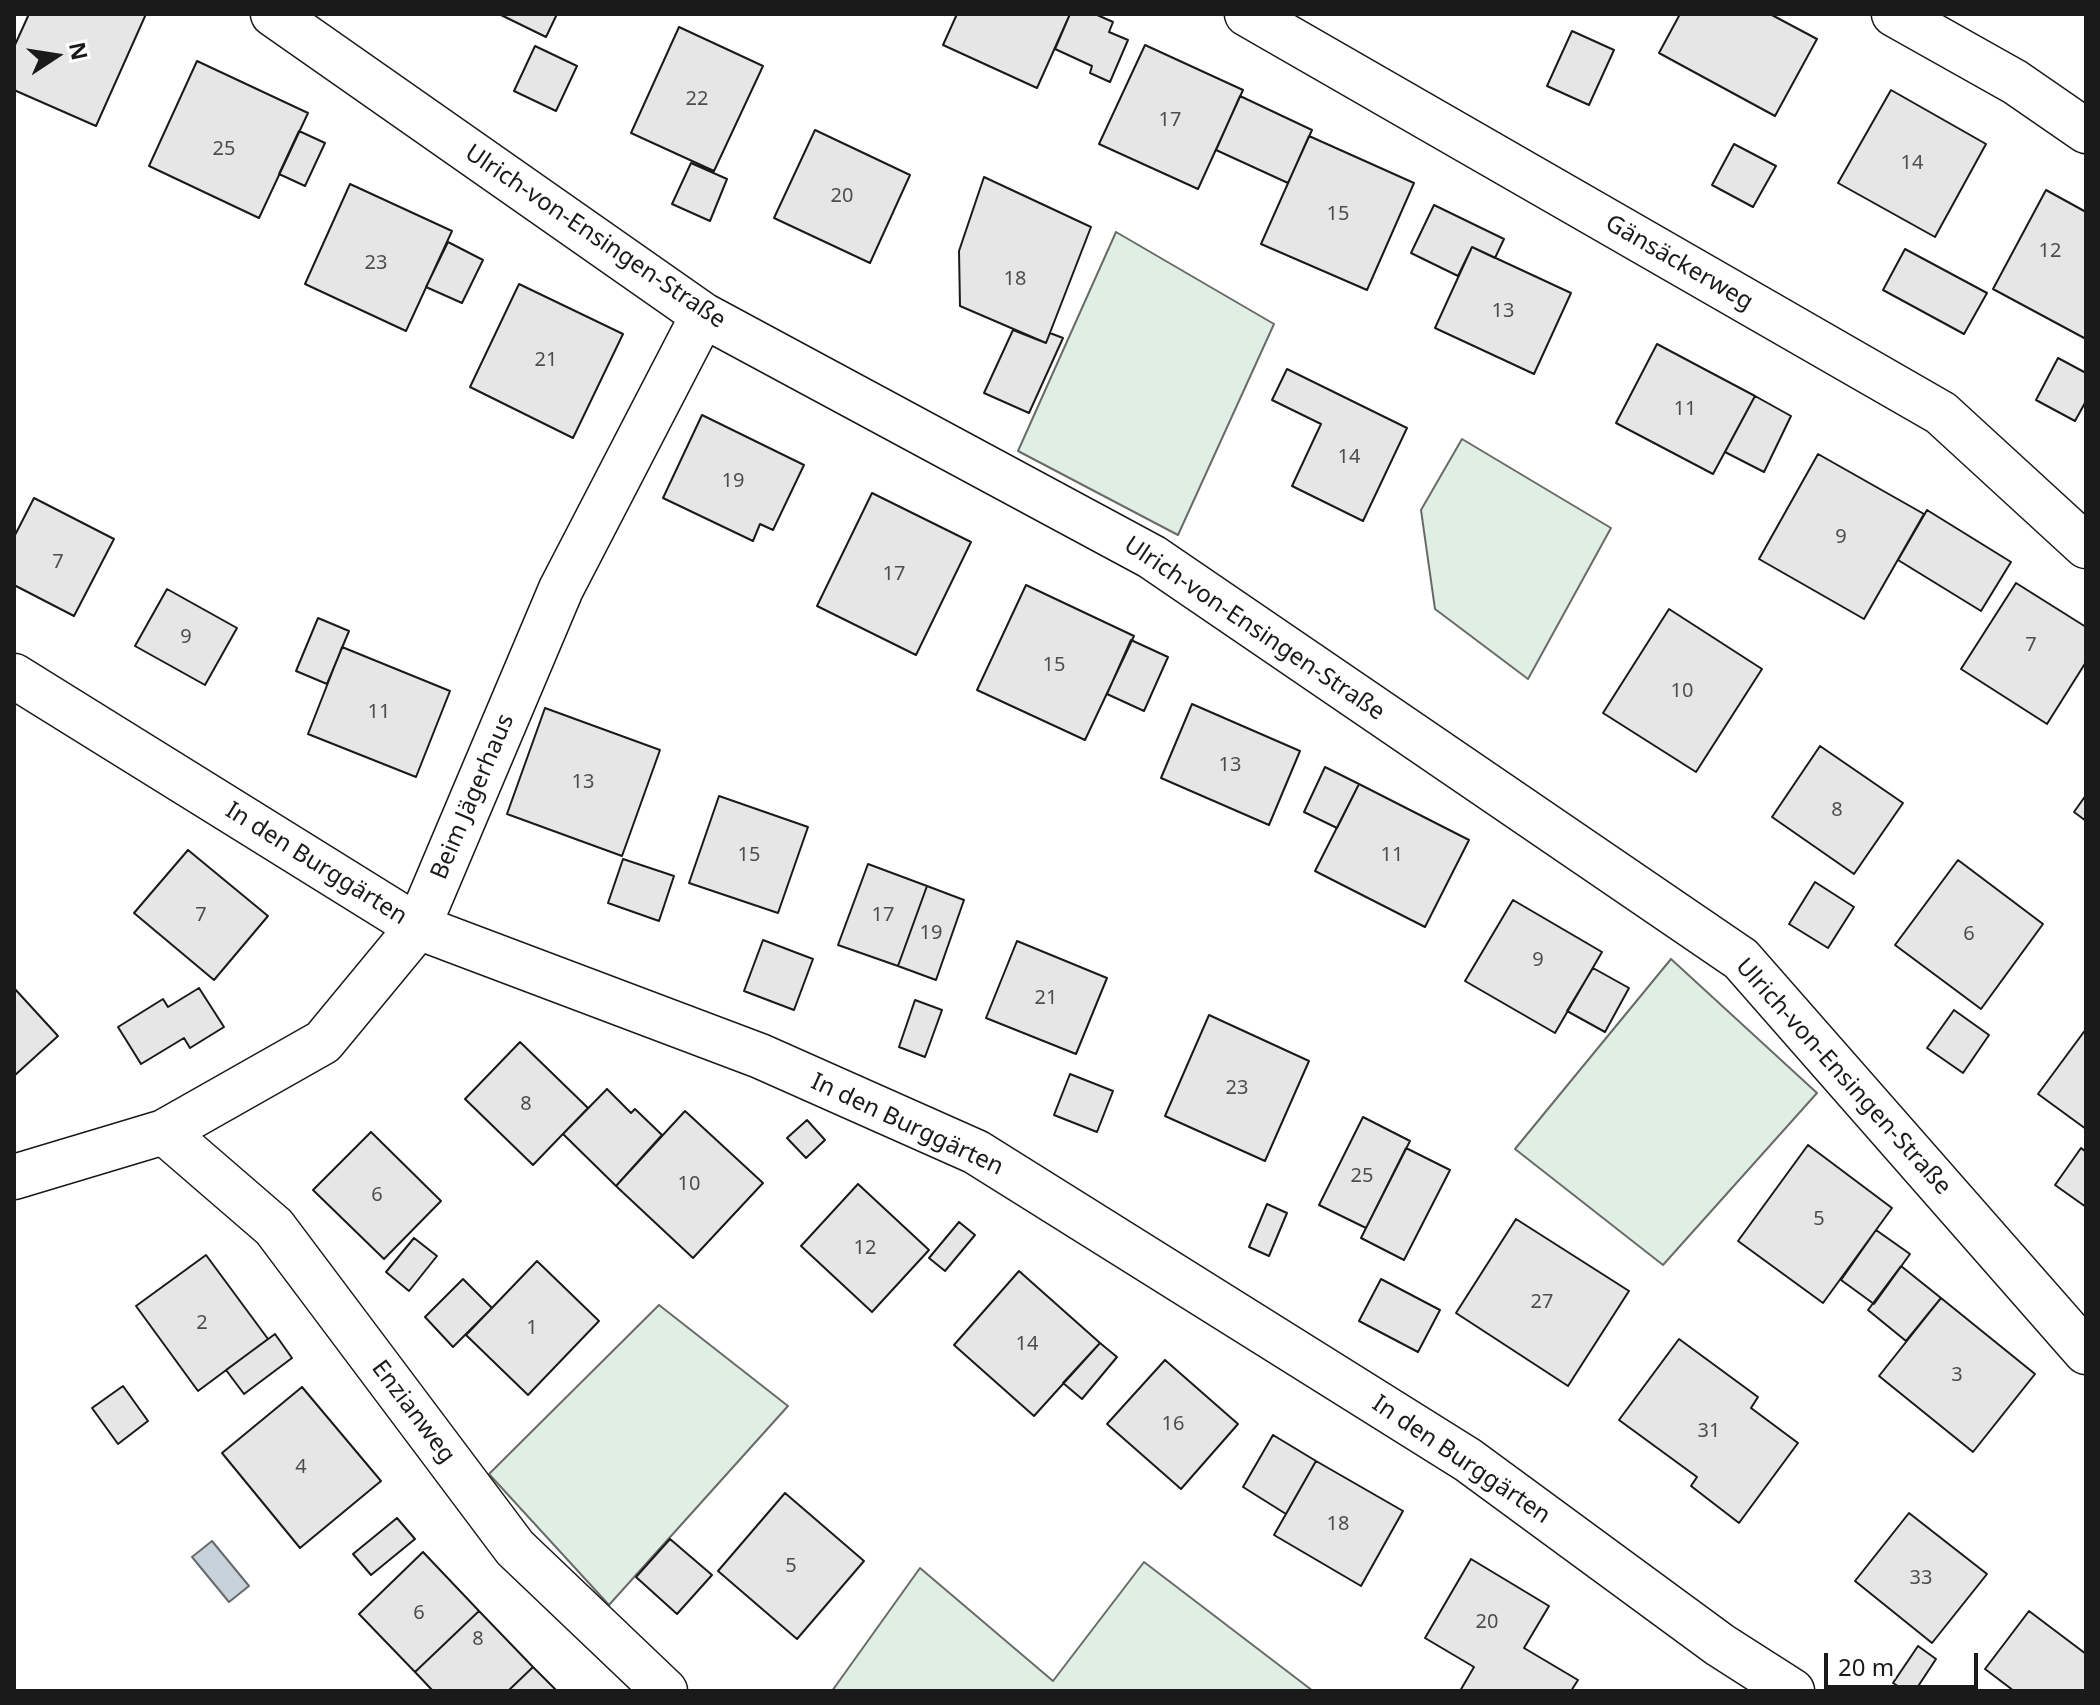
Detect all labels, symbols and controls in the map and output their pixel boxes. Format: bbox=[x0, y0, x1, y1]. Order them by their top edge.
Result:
north arrow bbox=[16, 16, 96, 96]
text: N bbox=[63, 39, 96, 63]
house number: 22 bbox=[686, 87, 708, 111]
house number: 17 bbox=[1159, 108, 1181, 132]
house number: 25 bbox=[213, 137, 235, 161]
street label: Ulrich-von-Ensingen-Straße bbox=[459, 139, 731, 335]
house number: 14 bbox=[1901, 151, 1923, 175]
house number: 20 bbox=[831, 184, 853, 208]
house number: 15 bbox=[1327, 202, 1349, 226]
street label: Gänsäckerweg bbox=[1600, 209, 1758, 317]
house number: 12 bbox=[2039, 239, 2061, 263]
house number: 23 bbox=[365, 251, 387, 275]
house number: 18 bbox=[1004, 267, 1026, 291]
house number: 13 bbox=[1492, 299, 1514, 323]
house number: 21 bbox=[535, 348, 557, 372]
house number: 11 bbox=[1674, 397, 1696, 421]
house number: 14 bbox=[1338, 445, 1360, 469]
house number: 19 bbox=[722, 469, 744, 493]
house number: 9 bbox=[1835, 525, 1847, 549]
street label: Ulrich-von-Ensingen-Straße bbox=[1118, 531, 1390, 727]
house number: 7 bbox=[52, 550, 64, 574]
house number: 17 bbox=[883, 562, 905, 586]
house number: 9 bbox=[180, 625, 192, 649]
house number: 7 bbox=[2025, 633, 2037, 657]
house number: 15 bbox=[1043, 653, 1065, 677]
house number: 10 bbox=[1671, 679, 1693, 703]
house number: 11 bbox=[368, 700, 390, 724]
street label: Beim Jägerhaus bbox=[425, 710, 521, 884]
house number: 13 bbox=[1219, 753, 1241, 777]
house number: 13 bbox=[572, 770, 594, 794]
street label: In den Burggärten bbox=[220, 797, 412, 931]
house number: 8 bbox=[1831, 798, 1843, 822]
house number: 15 bbox=[738, 843, 760, 867]
house number: 11 bbox=[1381, 843, 1403, 867]
house number: 7 bbox=[195, 903, 207, 927]
house number: 17 bbox=[872, 903, 894, 927]
house number: 19 bbox=[920, 921, 942, 945]
house number: 6 bbox=[1963, 922, 1975, 946]
house number: 9 bbox=[1532, 948, 1544, 972]
street label: Ulrich-von-Ensingen-Straße bbox=[1729, 953, 1957, 1201]
house number: 21 bbox=[1035, 986, 1057, 1010]
street label: In den Burggärten bbox=[806, 1068, 1008, 1182]
house number: 23 bbox=[1226, 1076, 1248, 1100]
house number: 8 bbox=[520, 1092, 532, 1116]
house number: 25 bbox=[1351, 1164, 1373, 1188]
house number: 10 bbox=[678, 1172, 700, 1196]
house number: 6 bbox=[371, 1183, 383, 1207]
house number: 5 bbox=[1813, 1207, 1825, 1231]
house number: 12 bbox=[854, 1236, 876, 1260]
house number: 27 bbox=[1531, 1290, 1553, 1314]
house number: 2 bbox=[196, 1311, 208, 1335]
house number: 1 bbox=[526, 1316, 538, 1340]
house number: 14 bbox=[1016, 1332, 1038, 1356]
street label: Enzianweg bbox=[365, 1355, 461, 1469]
house number: 3 bbox=[1951, 1363, 1963, 1387]
street label: In den Burggärten bbox=[1366, 1390, 1556, 1530]
house number: 16 bbox=[1162, 1412, 1184, 1436]
house number: 31 bbox=[1698, 1419, 1720, 1443]
house number: 4 bbox=[295, 1455, 307, 1479]
house number: 18 bbox=[1327, 1512, 1349, 1536]
house number: 5 bbox=[785, 1554, 797, 1578]
house number: 33 bbox=[1910, 1566, 1932, 1590]
house number: 6 bbox=[413, 1601, 425, 1625]
house number: 20 bbox=[1476, 1610, 1498, 1634]
house number: 8 bbox=[472, 1627, 484, 1651]
scale bar bbox=[1828, 1637, 1982, 1687]
text: 20 m bbox=[1838, 1650, 1894, 1683]

